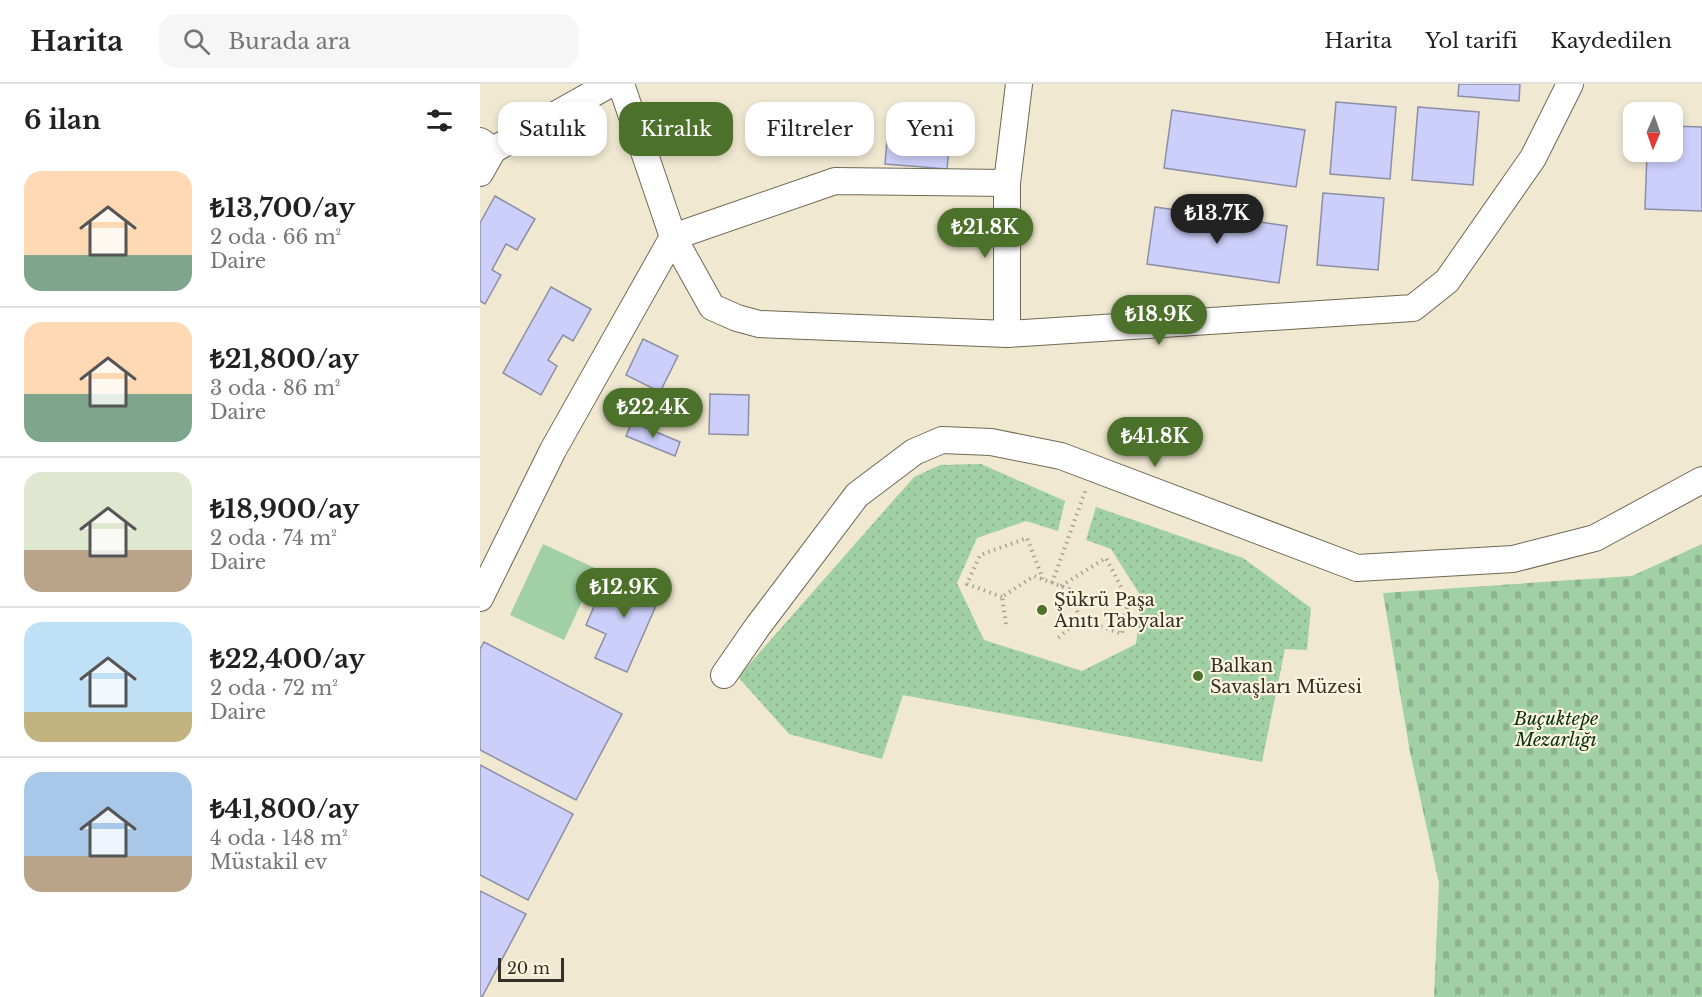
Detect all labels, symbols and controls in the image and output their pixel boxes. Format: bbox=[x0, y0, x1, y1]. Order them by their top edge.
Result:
search box bbox=[159, 14, 579, 68]
text: Harita bbox=[30, 24, 123, 59]
icon: search bbox=[180, 25, 213, 58]
text: Burada ara bbox=[228, 28, 351, 55]
text: Harita bbox=[1324, 28, 1392, 54]
text: Yol tarifi bbox=[1425, 28, 1518, 54]
text: Kaydedilen bbox=[1551, 28, 1672, 54]
chip: Satılık bbox=[498, 102, 607, 156]
chip: Kiralık bbox=[619, 102, 733, 156]
chip: Filtreler bbox=[745, 102, 874, 156]
chip: Yeni bbox=[886, 102, 975, 156]
north arrow bbox=[1623, 102, 1683, 162]
map controls bbox=[1623, 102, 1683, 162]
text: 6 ilan bbox=[24, 104, 101, 136]
icon: filters bbox=[423, 104, 456, 137]
text: ₺13,700/ay bbox=[210, 192, 355, 224]
pin: ₺13.7K bbox=[1168, 194, 1266, 245]
icon: home bbox=[72, 195, 144, 267]
text: ₺13.7K bbox=[1185, 201, 1249, 225]
pin: ₺21.8K bbox=[936, 208, 1034, 259]
text: ₺21.8K bbox=[951, 215, 1019, 239]
text: 2 oda · 66 m² bbox=[210, 225, 341, 249]
text: Daire bbox=[210, 249, 266, 273]
pin: ₺18.9K bbox=[1110, 295, 1208, 346]
text: ₺18.9K bbox=[1125, 302, 1193, 326]
text: ₺21,800/ay bbox=[210, 343, 359, 375]
icon: home bbox=[72, 346, 144, 418]
text: 3 oda · 86 m² bbox=[210, 376, 341, 400]
pin: ₺22.4K bbox=[604, 388, 702, 439]
text: ₺22.4K bbox=[617, 395, 689, 419]
text: Daire bbox=[210, 400, 266, 424]
pin: ₺41.8K bbox=[1106, 417, 1204, 468]
text: ₺41.8K bbox=[1121, 424, 1189, 448]
text: ₺18,900/ay bbox=[210, 493, 359, 525]
icon: home bbox=[72, 496, 144, 568]
text: 2 oda · 74 m² bbox=[210, 526, 337, 550]
text: Daire bbox=[210, 550, 266, 574]
pin: ₺12.9K bbox=[575, 568, 673, 619]
text: ₺12.9K bbox=[590, 575, 658, 599]
place label: Şükrü Paşa Anıtı Tabyalar bbox=[1053, 589, 1184, 632]
marker: Şükrü Paşa Anıtı Tabyalar bbox=[1035, 603, 1049, 617]
text: ₺22,400/ay bbox=[210, 643, 365, 675]
icon: home bbox=[72, 646, 144, 718]
place label: Balkan Savaşları Müzesi bbox=[1210, 655, 1362, 698]
marker: Balkan Savaşları Müzesi bbox=[1191, 669, 1205, 683]
text: 2 oda · 72 m² bbox=[210, 676, 338, 700]
text: Daire bbox=[210, 700, 266, 724]
park label: Buçuktepe Mezarlığı bbox=[1513, 708, 1598, 751]
text: ₺41,800/ay bbox=[210, 793, 359, 825]
icon: home bbox=[72, 796, 144, 868]
text: 4 oda · 148 m² bbox=[210, 826, 348, 850]
text: Müstakil ev bbox=[210, 850, 327, 874]
scale bar bbox=[498, 955, 564, 982]
text: 20 m bbox=[507, 958, 550, 978]

